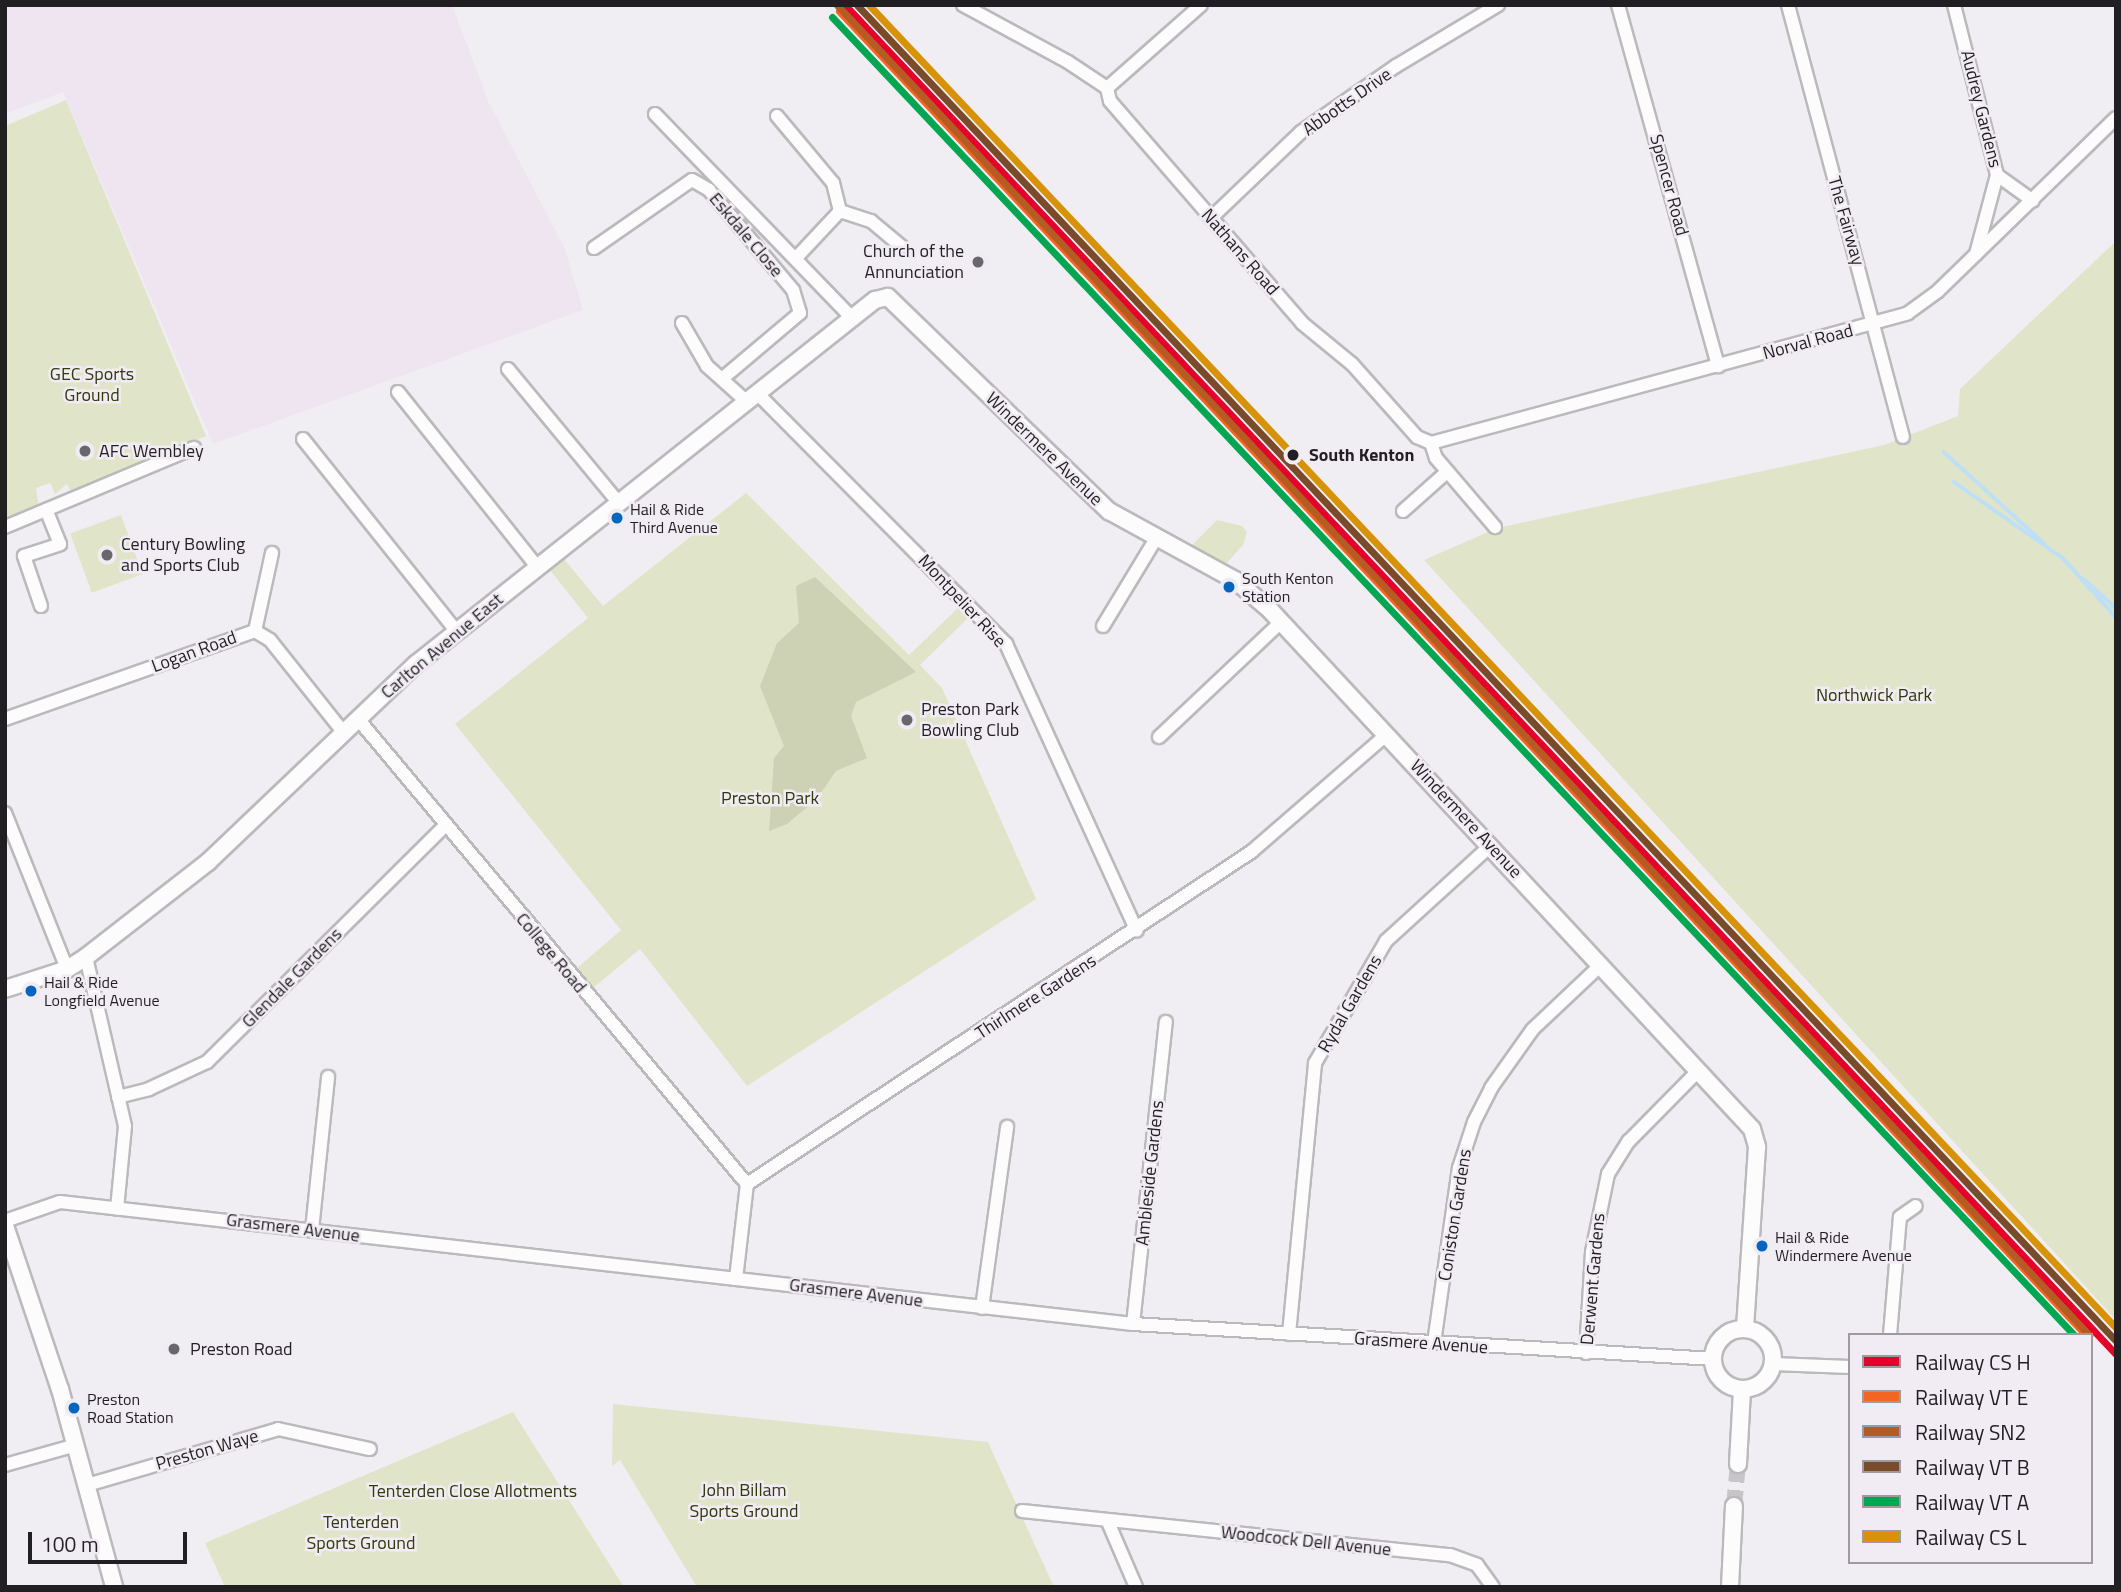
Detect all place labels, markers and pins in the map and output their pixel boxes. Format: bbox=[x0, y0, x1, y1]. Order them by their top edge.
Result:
place label: Church of the Annunciation bbox=[863, 241, 964, 284]
marker: Church of the Annunciation bbox=[970, 254, 986, 270]
place label: AFC Wembley bbox=[99, 440, 204, 462]
marker: AFC Wembley bbox=[77, 443, 93, 459]
place label: South Kenton bbox=[1309, 444, 1414, 466]
marker: South Kenton bbox=[1283, 445, 1303, 465]
place label: Hail & Ride Third Avenue bbox=[630, 499, 718, 537]
marker: Hail & Ride Third Avenue bbox=[610, 511, 624, 525]
place label: Century Bowling and Sports Club bbox=[121, 534, 245, 576]
marker: Century Bowling and Sports Club bbox=[99, 547, 115, 563]
place label: South Kenton Station bbox=[1242, 568, 1333, 606]
marker: South Kenton Station bbox=[1222, 580, 1236, 594]
place label: Preston Park Bowling Club bbox=[921, 699, 1019, 742]
marker: Preston Park Bowling Club bbox=[899, 712, 915, 728]
place label: Hail & Ride Longfield Avenue bbox=[44, 972, 159, 1010]
marker: Hail & Ride Longfield Avenue bbox=[24, 984, 38, 998]
place label: Hail & Ride Windermere Avenue bbox=[1775, 1227, 1912, 1265]
marker: Hail & Ride Windermere Avenue bbox=[1755, 1239, 1769, 1253]
place label: Preston Road bbox=[190, 1338, 293, 1360]
marker: Preston Road bbox=[164, 1339, 184, 1359]
place label: Preston Road Station bbox=[87, 1389, 173, 1427]
marker: Preston Road Station bbox=[67, 1401, 81, 1415]

